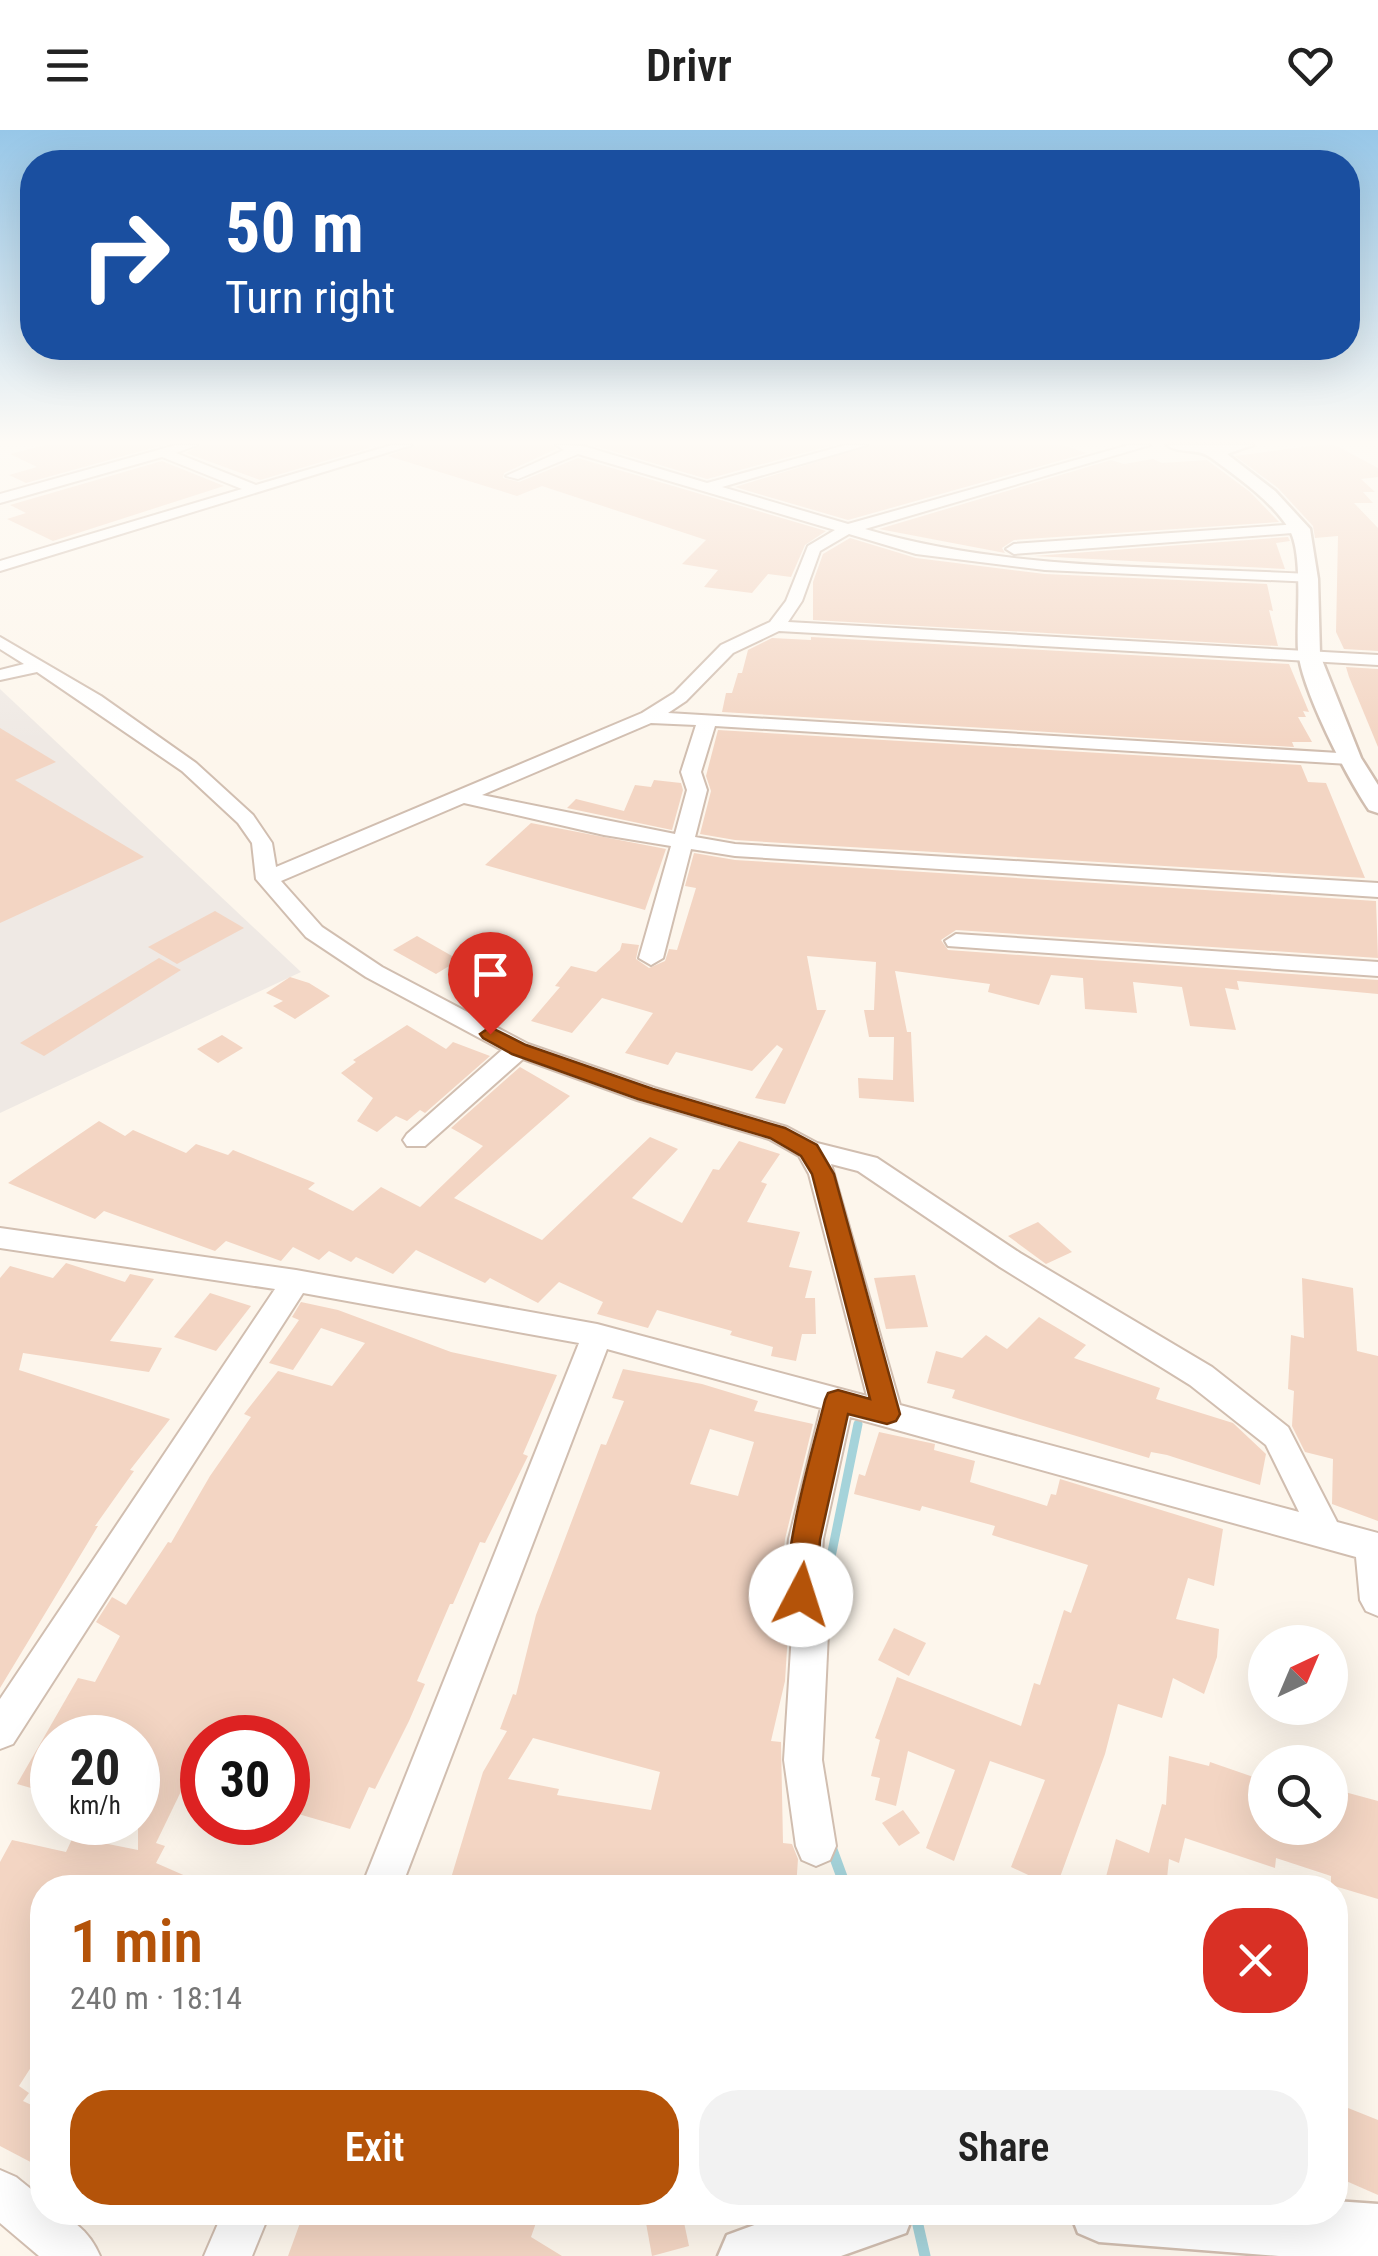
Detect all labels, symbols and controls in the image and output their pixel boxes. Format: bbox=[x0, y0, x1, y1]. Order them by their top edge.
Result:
icon: menu bbox=[40, 38, 95, 93]
icon: heart bbox=[1283, 38, 1338, 93]
text: Drivr bbox=[646, 39, 732, 92]
text: 50 m bbox=[225, 187, 364, 269]
icon: right bbox=[60, 190, 190, 320]
text: Turn right bbox=[225, 271, 395, 324]
pin bbox=[448, 932, 533, 1035]
icon: arrive bbox=[463, 947, 518, 1002]
position arrow bbox=[749, 1543, 853, 1647]
north arrow bbox=[1248, 1625, 1348, 1725]
map controls bbox=[1248, 1625, 1348, 1845]
speed limit sign: 30 bbox=[180, 1715, 310, 1845]
text: 20 bbox=[70, 1739, 120, 1797]
button: search bbox=[1248, 1745, 1348, 1845]
text: km/h bbox=[69, 1791, 121, 1820]
text: 1 min bbox=[70, 1906, 203, 1977]
button: close bbox=[1203, 1908, 1308, 2013]
text: 240 m · 18:14 bbox=[70, 1979, 242, 2017]
button: Exit bbox=[70, 2090, 679, 2205]
button: Share bbox=[699, 2090, 1308, 2205]

